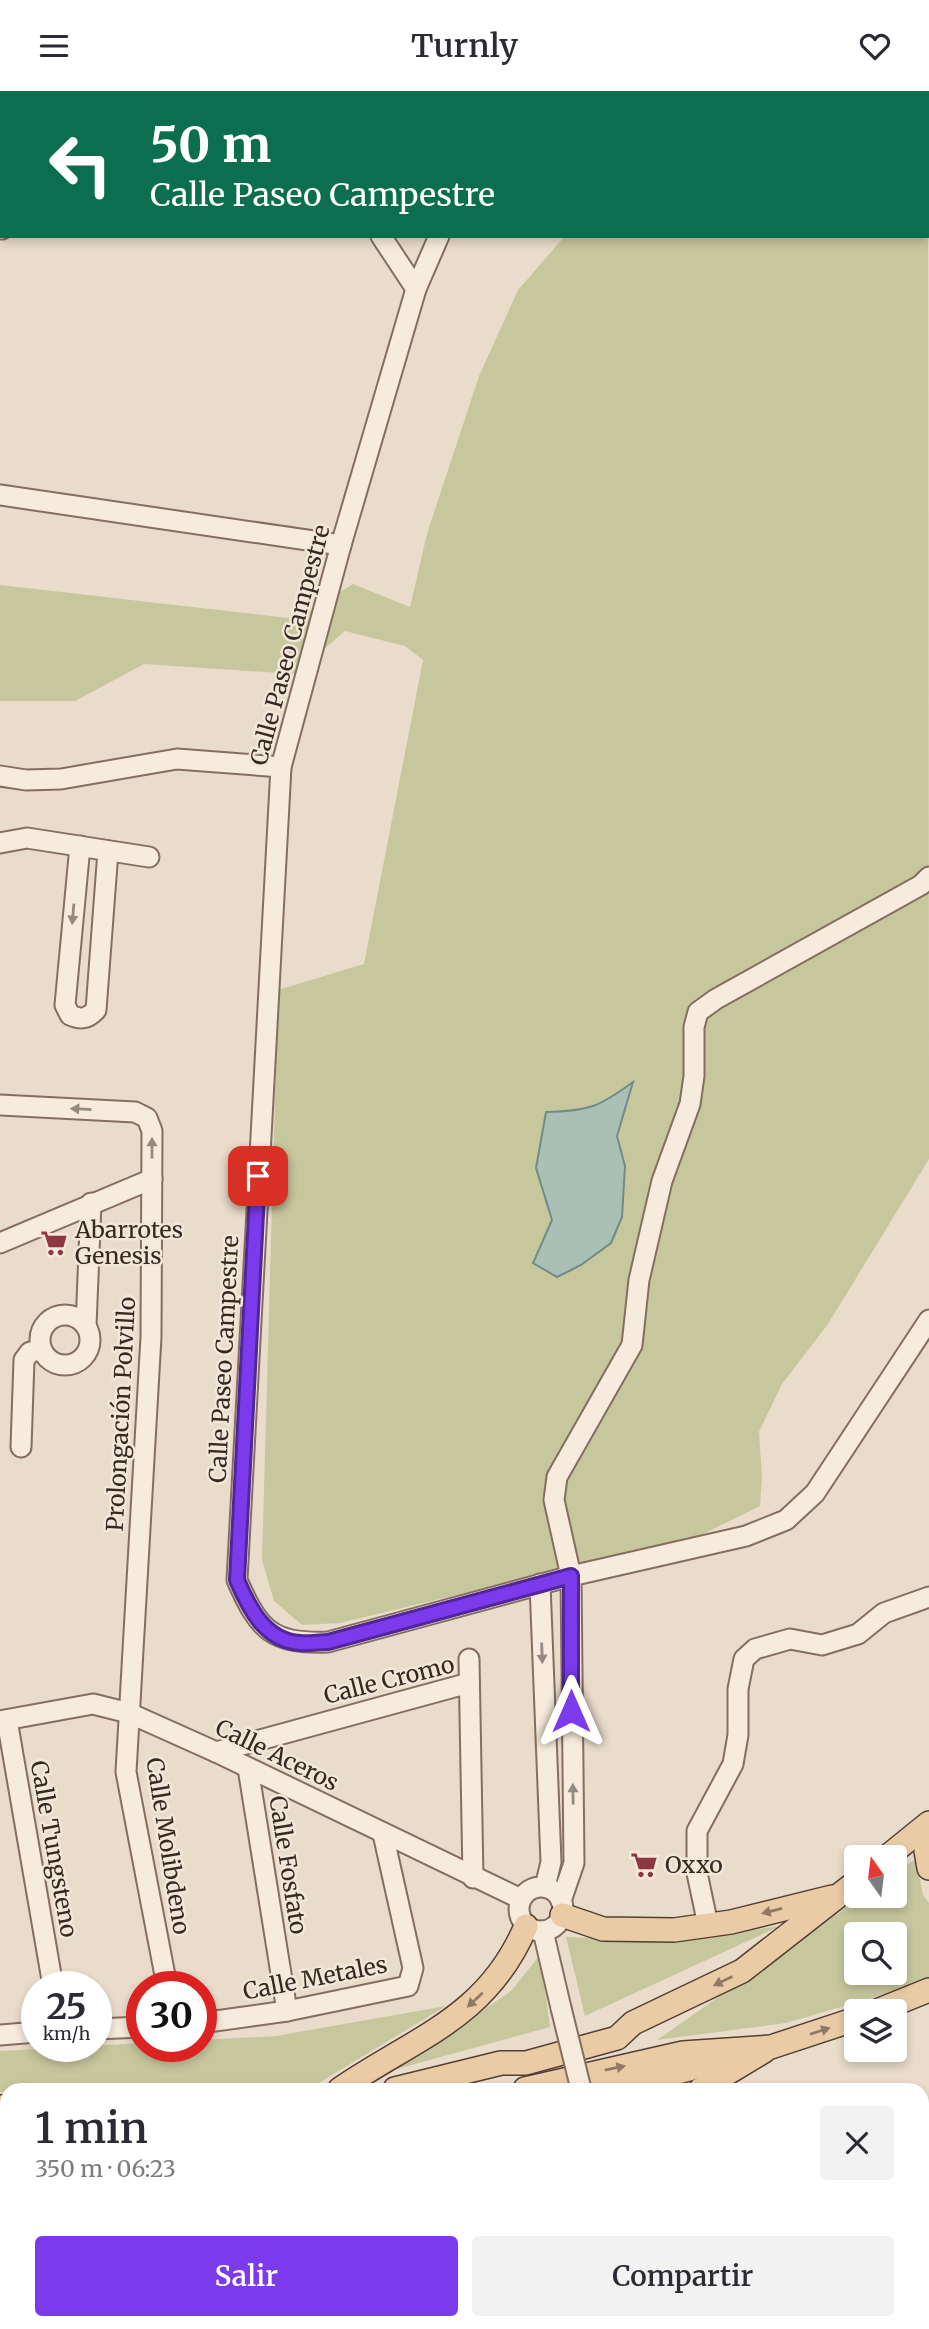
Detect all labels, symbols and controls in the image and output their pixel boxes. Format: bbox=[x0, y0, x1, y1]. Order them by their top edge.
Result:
text: Turnly bbox=[411, 26, 518, 66]
icon: menu bbox=[35, 27, 73, 65]
icon: heart bbox=[856, 27, 894, 65]
text: 50 m bbox=[150, 114, 271, 175]
icon: left bbox=[35, 119, 126, 210]
text: Calle Paseo Campestre bbox=[150, 175, 495, 215]
street label: Calle Paseo Campestre bbox=[243, 521, 336, 768]
one-way arrow bbox=[68, 903, 79, 925]
one-way arrow bbox=[70, 1103, 92, 1114]
one-way arrow bbox=[146, 1137, 158, 1159]
pin bbox=[228, 1146, 288, 1206]
icon: arrive bbox=[239, 1157, 277, 1195]
place label: Abarrotes Genesis bbox=[74, 1215, 183, 1270]
supermarket icon: Abarrotes Genesis bbox=[39, 1228, 69, 1258]
street label: Calle Paseo Campestre bbox=[203, 1234, 244, 1484]
street label: Prolongación Polvillo bbox=[100, 1296, 141, 1532]
one-way arrow bbox=[537, 1642, 548, 1664]
street label: Calle Cromo bbox=[321, 1649, 457, 1710]
position arrow bbox=[534, 1674, 608, 1748]
street label: Calle Aceros bbox=[211, 1712, 343, 1797]
street label: Calle Molibdeno bbox=[140, 1756, 197, 1936]
street label: Calle Tungsteno bbox=[25, 1758, 84, 1940]
one-way arrow bbox=[567, 1783, 579, 1805]
street label: Calle Fosfato bbox=[263, 1794, 314, 1936]
north arrow bbox=[844, 1845, 906, 1907]
map controls bbox=[844, 1845, 907, 2062]
supermarket icon: Oxxo bbox=[629, 1850, 659, 1880]
place label: Oxxo bbox=[665, 1850, 723, 1879]
one-way arrow bbox=[761, 1906, 783, 1917]
button: search bbox=[844, 1922, 907, 1985]
street label: Calle Metales bbox=[240, 1949, 389, 2006]
speed limit sign: 30 bbox=[126, 1971, 217, 2062]
one-way arrow bbox=[713, 1975, 733, 1986]
text: 25 bbox=[46, 1985, 87, 2029]
one-way arrow bbox=[467, 1992, 484, 2008]
button: layers bbox=[844, 1999, 907, 2062]
text: km/h bbox=[43, 2022, 90, 2045]
one-way arrow bbox=[810, 2025, 831, 2036]
one-way arrow bbox=[604, 2062, 626, 2073]
text: 1 min bbox=[35, 2102, 148, 2154]
button: close bbox=[820, 2106, 894, 2180]
text: 350 m · 06:23 bbox=[35, 2154, 176, 2183]
button: Salir bbox=[35, 2236, 458, 2316]
button: Compartir bbox=[472, 2236, 894, 2316]

